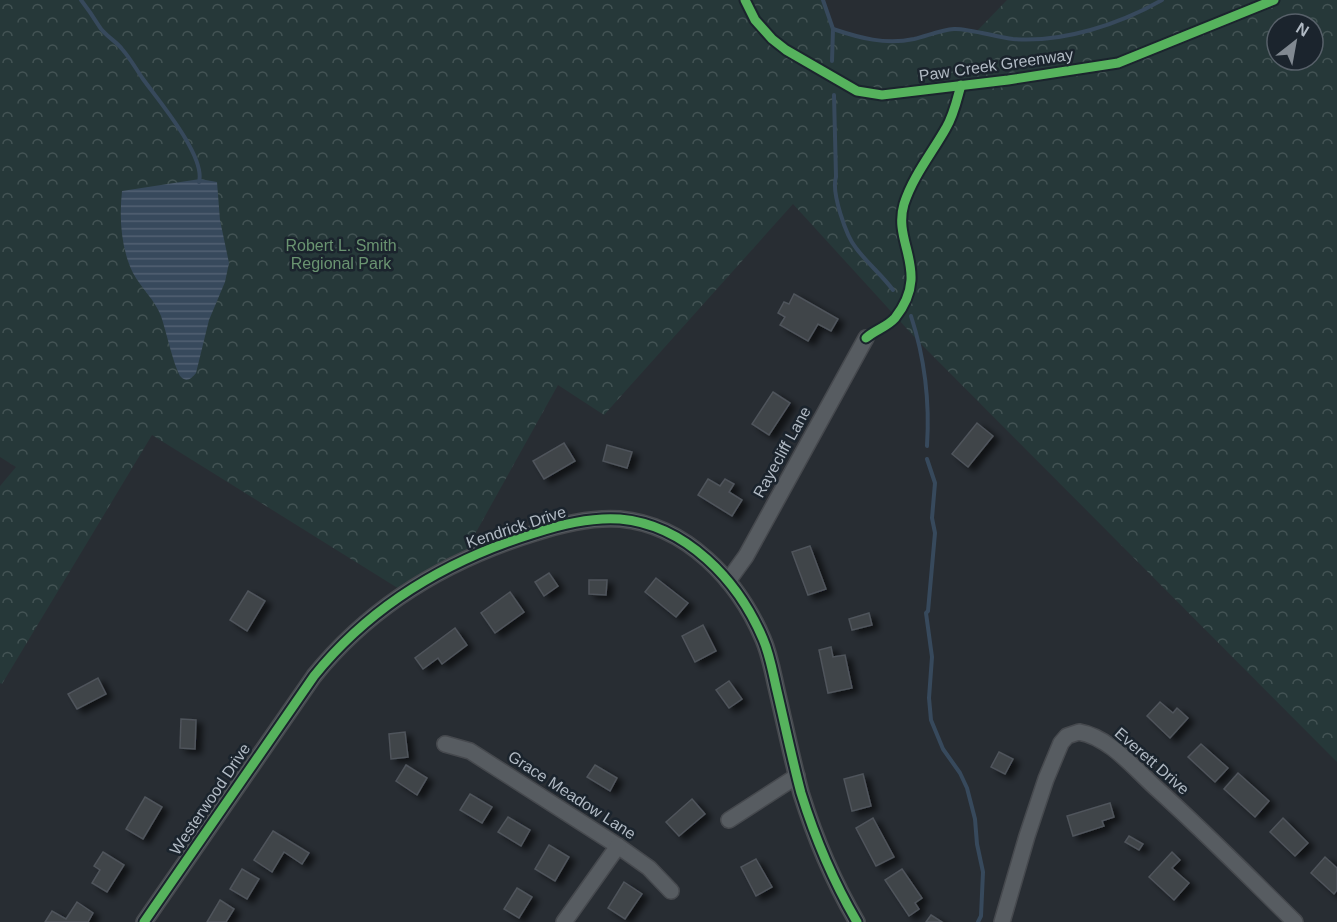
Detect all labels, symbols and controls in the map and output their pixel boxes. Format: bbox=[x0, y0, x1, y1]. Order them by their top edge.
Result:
north arrow bbox=[1265, 12, 1325, 72]
text: N bbox=[1293, 19, 1312, 40]
street label: Paw Creek Greenway bbox=[918, 46, 1074, 84]
park label: Robert L. Smith Regional Park bbox=[285, 237, 397, 272]
street label: Rayecliff Lane bbox=[750, 404, 814, 500]
street label: Kendrick Drive bbox=[464, 503, 568, 551]
street label: Everett Drive bbox=[1112, 724, 1193, 798]
street label: Westerwood Drive bbox=[166, 740, 254, 858]
street label: Grace Meadow Lane bbox=[505, 747, 639, 843]

